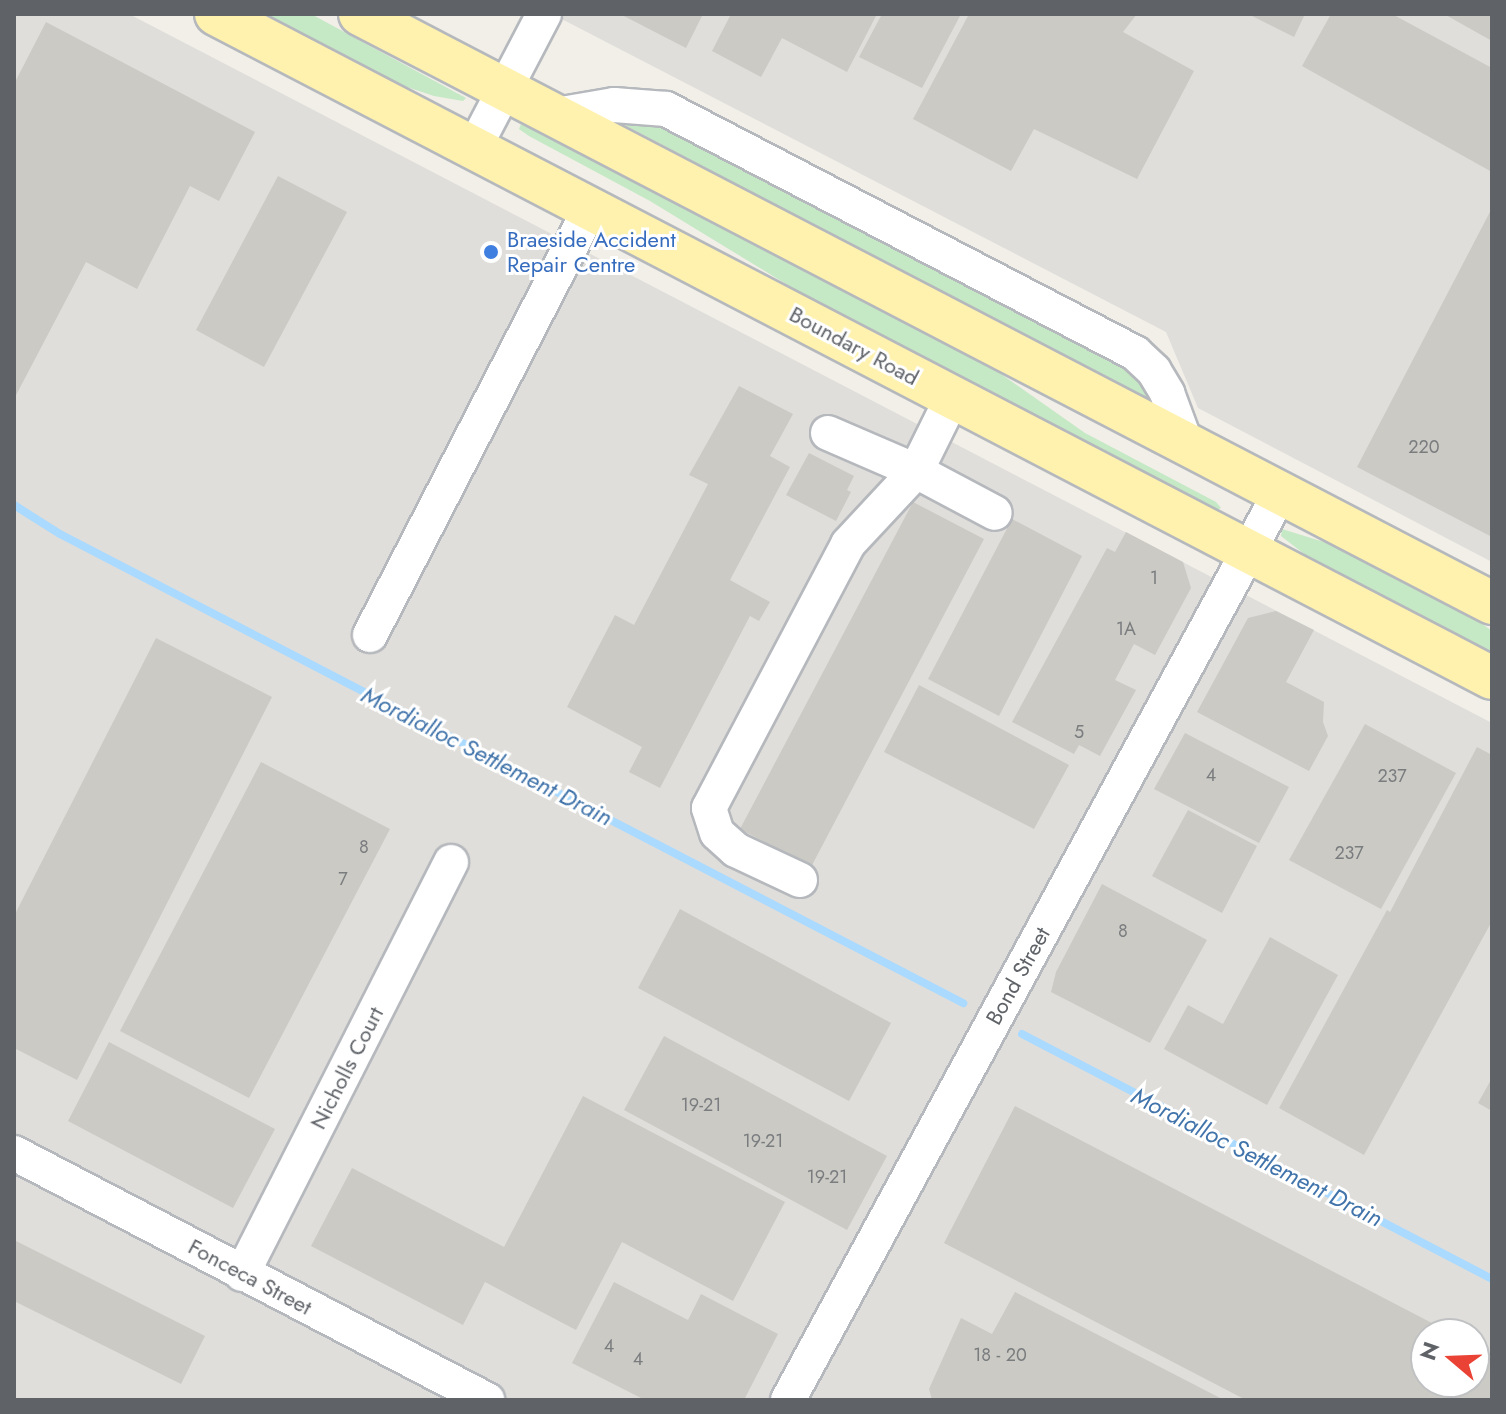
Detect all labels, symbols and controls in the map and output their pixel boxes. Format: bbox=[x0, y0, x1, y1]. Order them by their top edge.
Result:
place label: Braeside Accident Repair Centre bbox=[507, 226, 676, 278]
marker: Braeside Accident Repair Centre bbox=[482, 243, 500, 261]
street label: Boundary Road bbox=[785, 301, 923, 391]
house number: 220 bbox=[1408, 436, 1440, 458]
house number: 1 bbox=[1150, 567, 1158, 589]
house number: 1A bbox=[1116, 618, 1136, 640]
water label: Mordialloc Settlement Drain bbox=[357, 680, 617, 832]
house number: 5 bbox=[1074, 721, 1084, 743]
house number: 4 bbox=[1206, 764, 1216, 786]
house number: 237 bbox=[1377, 765, 1407, 787]
house number: 8 bbox=[359, 836, 369, 858]
house number: 237 bbox=[1334, 842, 1364, 864]
house number: 7 bbox=[338, 868, 348, 890]
house number: 8 bbox=[1118, 920, 1128, 942]
street label: Bond Street bbox=[980, 923, 1056, 1029]
street label: Nicholls Court bbox=[305, 1002, 389, 1134]
water label: Mordialloc Settlement Drain bbox=[1127, 1081, 1387, 1233]
house number: 19-21 bbox=[681, 1094, 721, 1116]
house number: 19-21 bbox=[743, 1130, 783, 1152]
house number: 19-21 bbox=[807, 1166, 847, 1188]
street label: Fonceca Street bbox=[184, 1233, 316, 1321]
north arrow bbox=[1410, 1318, 1490, 1398]
house number: 4 bbox=[604, 1335, 614, 1357]
text: N bbox=[1411, 1337, 1447, 1364]
house number: 18 - 20 bbox=[973, 1344, 1027, 1366]
house number: 4 bbox=[633, 1348, 643, 1370]

